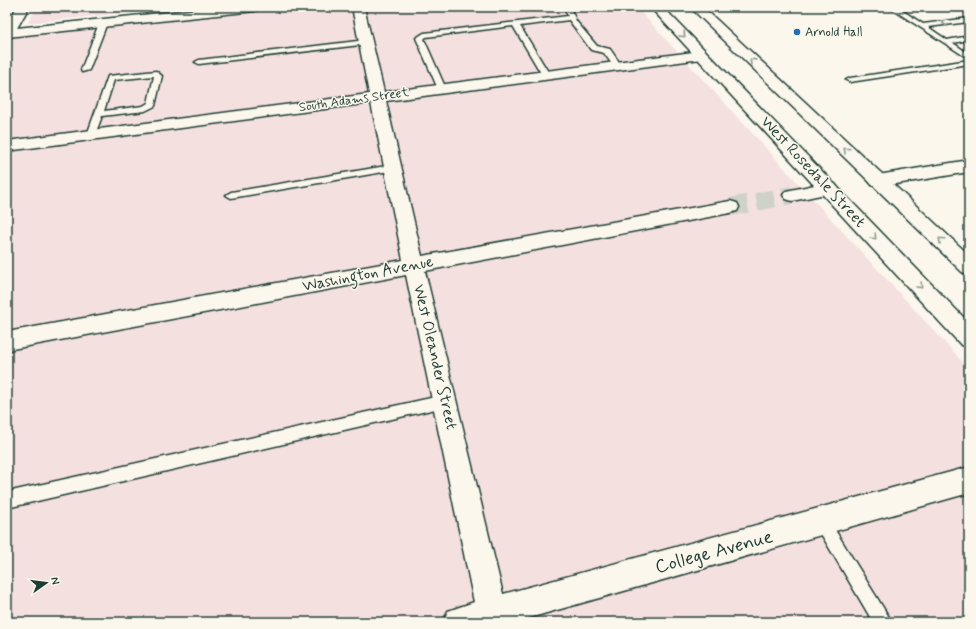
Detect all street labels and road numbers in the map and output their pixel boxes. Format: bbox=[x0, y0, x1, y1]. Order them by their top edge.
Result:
street label: South Adams Street bbox=[298, 84, 410, 116]
street label: West Rosedale Street bbox=[756, 112, 870, 232]
street label: Washington Avenue bbox=[301, 251, 436, 298]
street label: West Oleander Street bbox=[408, 282, 462, 432]
street label: College Avenue bbox=[652, 524, 776, 581]

